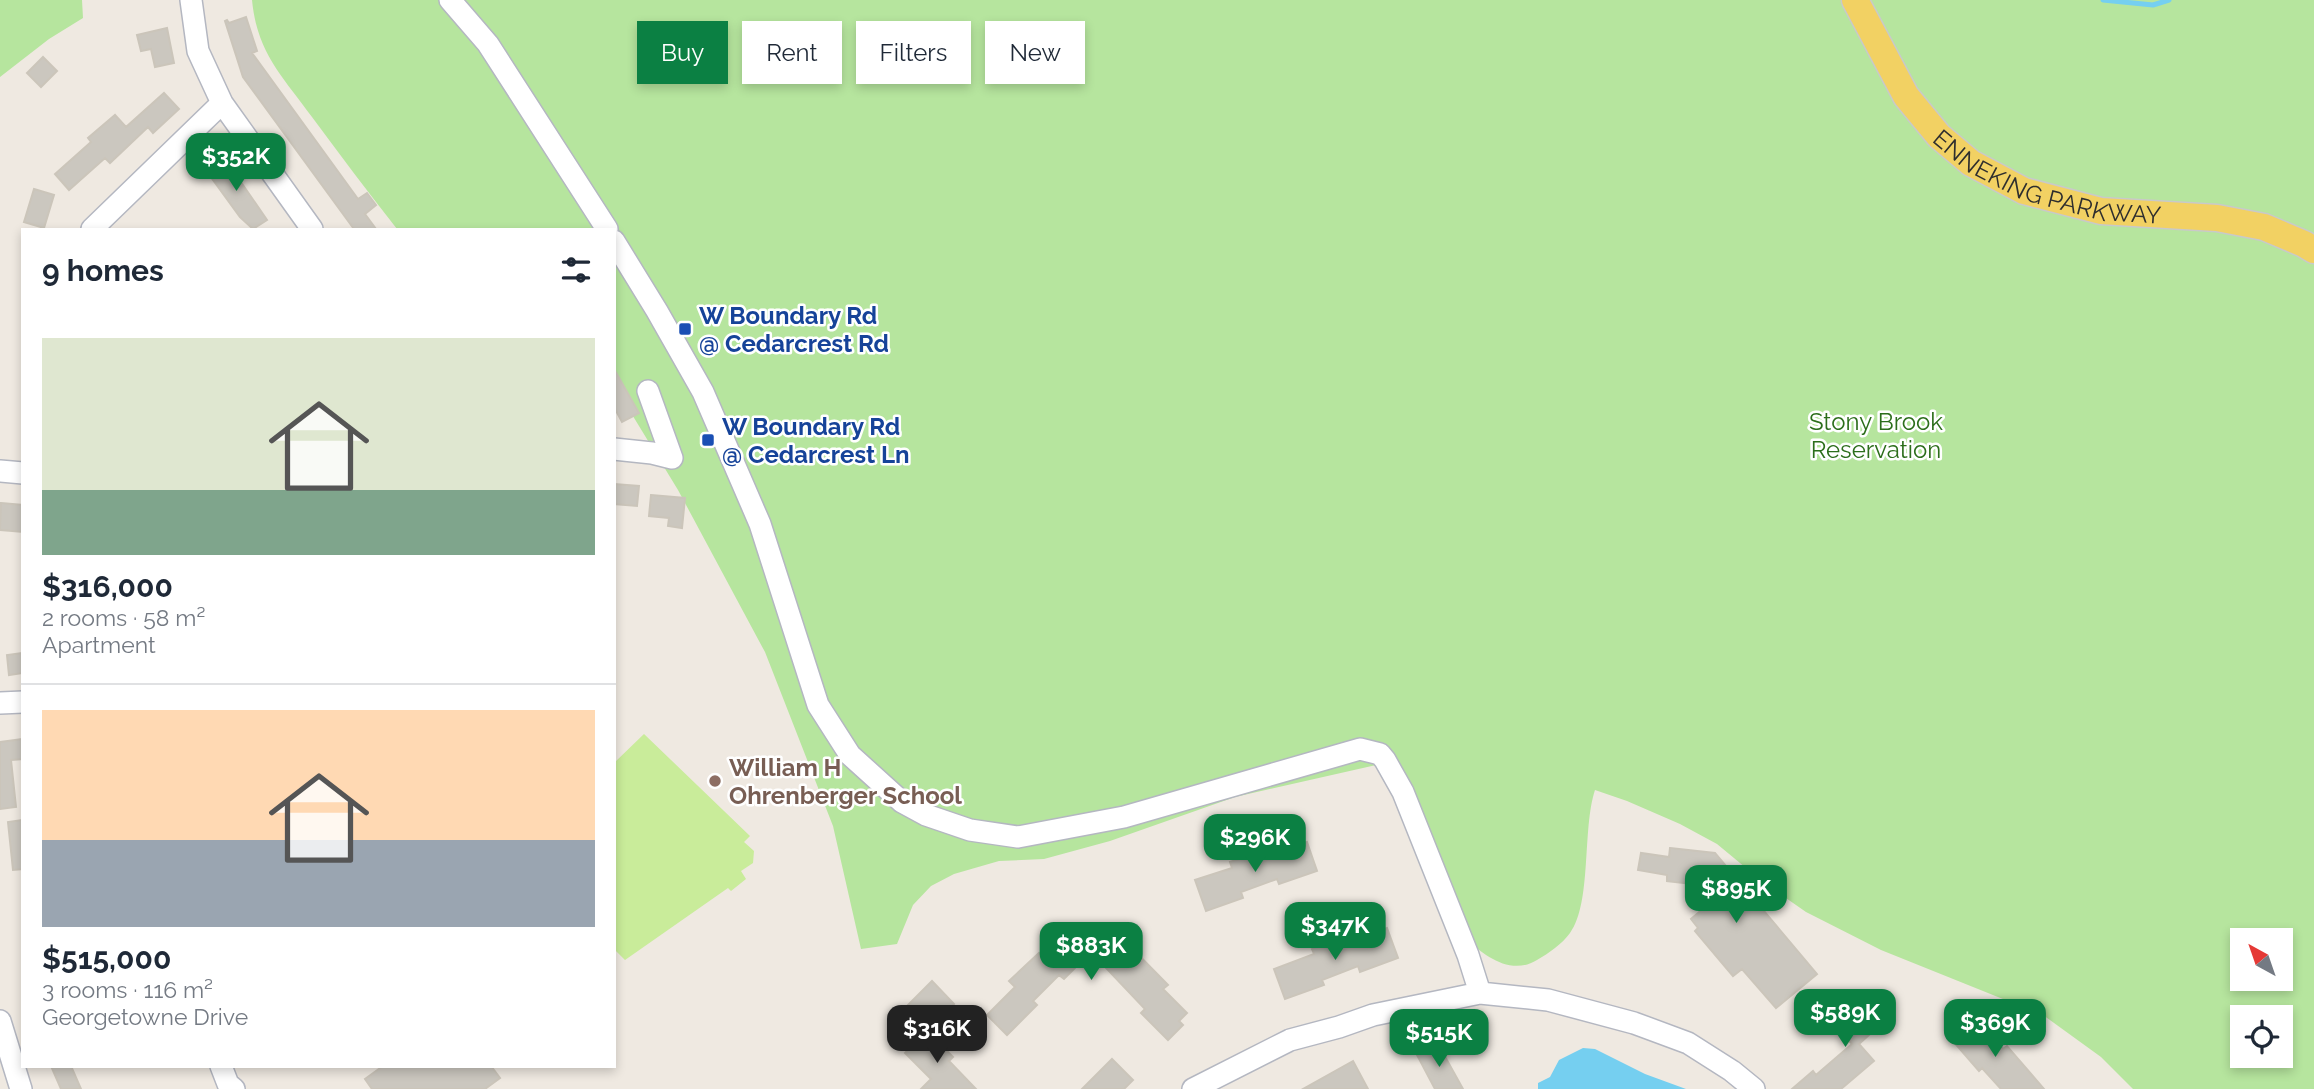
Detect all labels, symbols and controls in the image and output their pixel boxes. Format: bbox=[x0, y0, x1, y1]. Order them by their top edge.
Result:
chip: Buy bbox=[637, 21, 728, 84]
chip: Rent bbox=[742, 21, 842, 84]
chip: Filters bbox=[856, 21, 971, 84]
chip: New bbox=[985, 21, 1085, 84]
street label: ENNEKING PARKWAY bbox=[1928, 123, 2162, 229]
pin: $352K bbox=[187, 134, 285, 193]
text: $352K bbox=[202, 142, 270, 169]
icon: filters bbox=[557, 251, 595, 289]
text: 9 homes bbox=[42, 253, 164, 288]
place label: W Boundary Rd @ Cedarcrest Rd bbox=[699, 301, 889, 358]
marker: W Boundary Rd @ Cedarcrest Rd bbox=[677, 321, 693, 337]
icon: home bbox=[256, 383, 382, 509]
park label: Stony Brook Reservation bbox=[1809, 407, 1943, 464]
place label: W Boundary Rd @ Cedarcrest Ln bbox=[722, 412, 910, 469]
marker: W Boundary Rd @ Cedarcrest Ln bbox=[700, 432, 716, 448]
text: $316,000 bbox=[42, 569, 173, 604]
text: 2 rooms · 58 m² bbox=[42, 604, 205, 631]
text: Apartment bbox=[42, 631, 156, 658]
place label: William H Ohrenberger School bbox=[729, 753, 962, 810]
icon: home bbox=[256, 755, 382, 881]
marker: William H Ohrenberger School bbox=[707, 773, 723, 789]
pin: $296K bbox=[1206, 814, 1304, 874]
text: $296K bbox=[1220, 823, 1290, 850]
pin: $895K bbox=[1687, 866, 1785, 925]
text: $895K bbox=[1701, 874, 1771, 901]
pin: $347K bbox=[1286, 902, 1384, 962]
text: $347K bbox=[1301, 911, 1369, 938]
pin: $883K bbox=[1042, 922, 1140, 982]
north arrow bbox=[2230, 928, 2292, 990]
map controls bbox=[2230, 928, 2293, 1068]
text: $883K bbox=[1056, 931, 1126, 958]
text: $515,000 bbox=[42, 941, 171, 976]
text: 3 rooms · 116 m² bbox=[42, 976, 213, 1003]
pin: $589K bbox=[1796, 990, 1894, 1049]
text: $589K bbox=[1810, 998, 1880, 1025]
pin: $369K bbox=[1946, 1000, 2044, 1059]
text: Georgetowne Drive bbox=[42, 1003, 248, 1030]
button: locate bbox=[2230, 1005, 2293, 1068]
pin: $316K bbox=[888, 1006, 986, 1065]
text: $369K bbox=[1960, 1008, 2030, 1035]
pin: $515K bbox=[1390, 1010, 1488, 1069]
text: $316K bbox=[903, 1014, 971, 1041]
text: $515K bbox=[1406, 1018, 1472, 1045]

